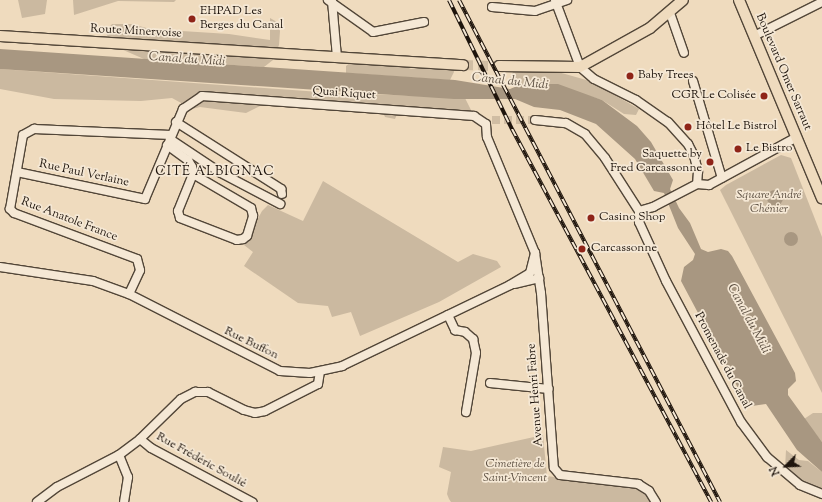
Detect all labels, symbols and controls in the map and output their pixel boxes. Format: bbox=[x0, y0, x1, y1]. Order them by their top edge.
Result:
place label: EHPAD Les Berges du Canal bbox=[200, 5, 283, 33]
street label: Boulevard Omer Sarraut bbox=[752, 11, 814, 133]
marker: EHPAD Les Berges du Canal bbox=[187, 14, 197, 24]
street label: Route Minervoise bbox=[90, 22, 182, 42]
water label: Canal du Midi bbox=[148, 50, 226, 70]
place label: Baby Trees bbox=[638, 69, 693, 83]
water label: Canal du Midi bbox=[471, 70, 549, 94]
marker: Baby Trees bbox=[625, 71, 635, 81]
street label: Quai Riquet bbox=[312, 85, 376, 103]
place label: CGR Le Colisée bbox=[671, 89, 756, 103]
marker: CGR Le Colisée bbox=[759, 91, 769, 101]
place label: Hôtel Le Bistrol bbox=[696, 120, 777, 134]
marker: Hôtel Le Bistrol bbox=[683, 122, 693, 132]
place label: Le Bistro bbox=[746, 142, 792, 156]
marker: Le Bistro bbox=[733, 144, 743, 154]
place label: Saquette by Fred Carcassonne bbox=[610, 148, 702, 176]
street label: Rue Paul Verlaine bbox=[38, 157, 130, 191]
marker: Saquette by Fred Carcassonne bbox=[705, 157, 715, 167]
district label: CITÉ ALBIGNAC bbox=[155, 164, 275, 180]
park label: Square André Chénier bbox=[737, 189, 801, 217]
street label: Rue Anatole France bbox=[19, 195, 119, 245]
place label: Casino Shop bbox=[599, 211, 665, 225]
marker: Casino Shop bbox=[586, 213, 596, 223]
place label: Carcassonne bbox=[591, 242, 657, 256]
marker: Carcassonne bbox=[576, 243, 588, 255]
water label: Canal du Midi bbox=[723, 281, 773, 357]
street label: Promenade du Canal bbox=[690, 310, 754, 412]
street label: Rue Buffon bbox=[222, 325, 280, 363]
street label: Avenue Henri Fabre bbox=[525, 343, 547, 447]
street label: Rue Frédéric Soulié bbox=[153, 430, 249, 492]
north arrow bbox=[766, 446, 806, 486]
park label: Cimetière de Saint-Vincent bbox=[483, 458, 547, 486]
text: N bbox=[766, 464, 784, 478]

